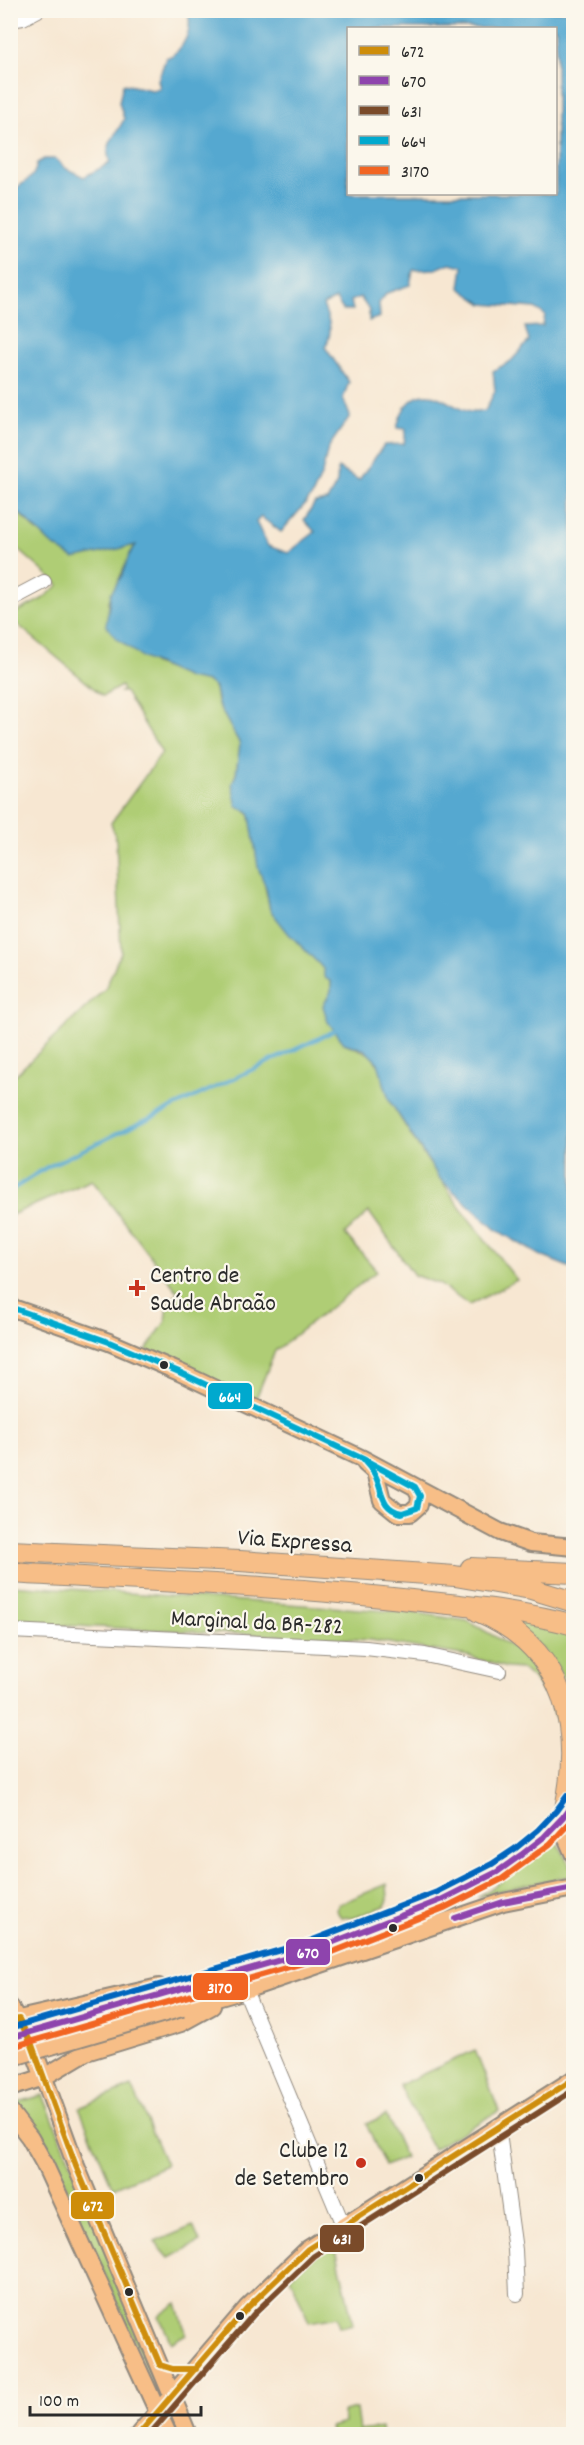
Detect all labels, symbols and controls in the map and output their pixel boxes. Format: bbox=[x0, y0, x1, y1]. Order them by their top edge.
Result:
legend bbox=[347, 27, 557, 195]
text: 672 bbox=[401, 41, 425, 66]
text: 670 bbox=[401, 71, 427, 96]
text: 631 bbox=[401, 101, 422, 126]
text: 664 bbox=[401, 131, 426, 156]
text: 3170 bbox=[401, 161, 430, 186]
place label: Centro de Saúde Abraão bbox=[150, 1260, 276, 1322]
marker: Centro de Saúde Abraão bbox=[128, 1279, 146, 1297]
unlabelled marker bbox=[158, 1359, 170, 1371]
line badge: 664 bbox=[207, 1382, 253, 1410]
text: 664 bbox=[219, 1387, 241, 1410]
street label: Via Expressa bbox=[237, 1522, 354, 1564]
street label: Marginal da BR-282 bbox=[170, 1603, 344, 1645]
unlabelled marker bbox=[387, 1922, 399, 1934]
line badge: 670 bbox=[285, 1938, 331, 1966]
text: 670 bbox=[297, 1943, 319, 1966]
line badge: 3170 bbox=[192, 1972, 249, 2001]
text: 3170 bbox=[207, 1978, 233, 2001]
place label: Clube 12 de Setembro bbox=[235, 2135, 349, 2197]
marker: Clube 12 de Setembro bbox=[354, 2156, 368, 2170]
unlabelled marker bbox=[413, 2172, 425, 2184]
line badge: 672 bbox=[70, 2191, 115, 2220]
text: 672 bbox=[83, 2196, 103, 2219]
line badge: 631 bbox=[319, 2224, 365, 2253]
text: 631 bbox=[333, 2229, 351, 2252]
unlabelled marker bbox=[123, 2286, 135, 2298]
unlabelled marker bbox=[234, 2310, 246, 2322]
scale bar bbox=[30, 2379, 201, 2417]
text: 100 m bbox=[39, 2390, 79, 2415]

